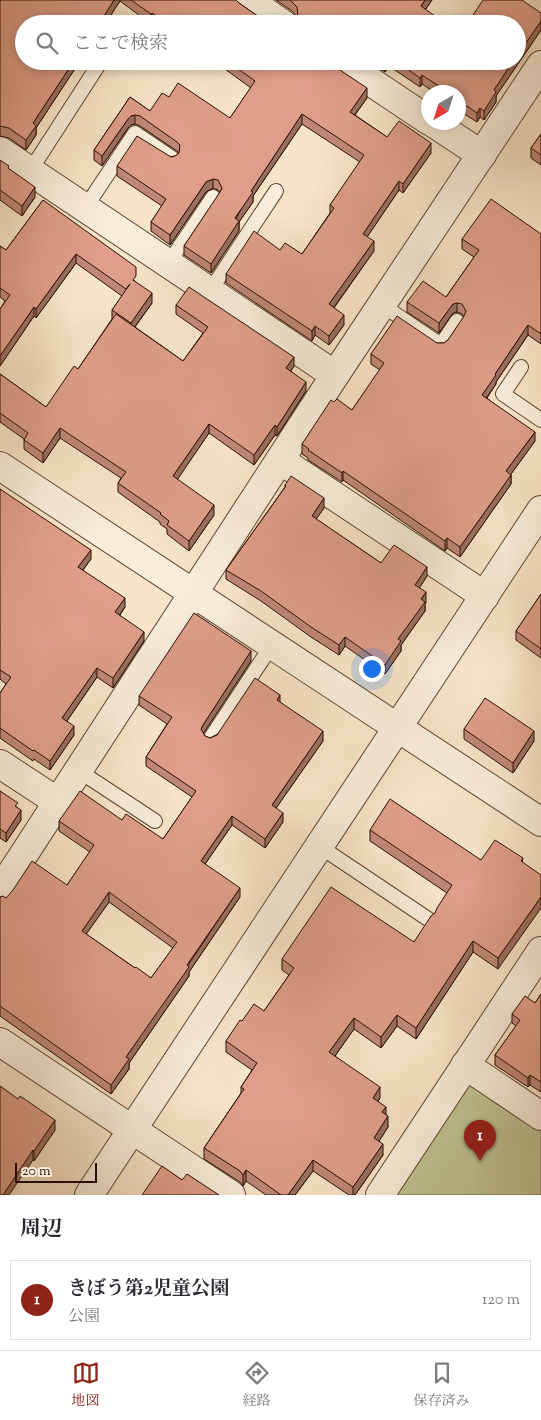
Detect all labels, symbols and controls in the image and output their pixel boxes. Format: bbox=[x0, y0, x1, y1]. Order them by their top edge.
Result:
search box bbox=[15, 15, 526, 70]
icon: search bbox=[33, 29, 61, 57]
text: ここで検索 bbox=[73, 31, 168, 58]
north arrow bbox=[421, 85, 466, 130]
your location bbox=[359, 656, 385, 682]
pin: 1 bbox=[464, 1120, 496, 1161]
scale bar bbox=[15, 1160, 98, 1183]
text: 20 m bbox=[22, 1162, 51, 1182]
text: 周辺 bbox=[20, 1215, 62, 1245]
text: きぼう第2児童公園 bbox=[68, 1276, 229, 1303]
text: 1 bbox=[34, 1289, 40, 1312]
text: 120 m bbox=[482, 1289, 520, 1312]
text: 公園 bbox=[68, 1306, 100, 1329]
tab: 地図 bbox=[72, 1359, 100, 1412]
tab: 経路 bbox=[243, 1359, 271, 1412]
tab: 保存済み bbox=[414, 1359, 470, 1412]

